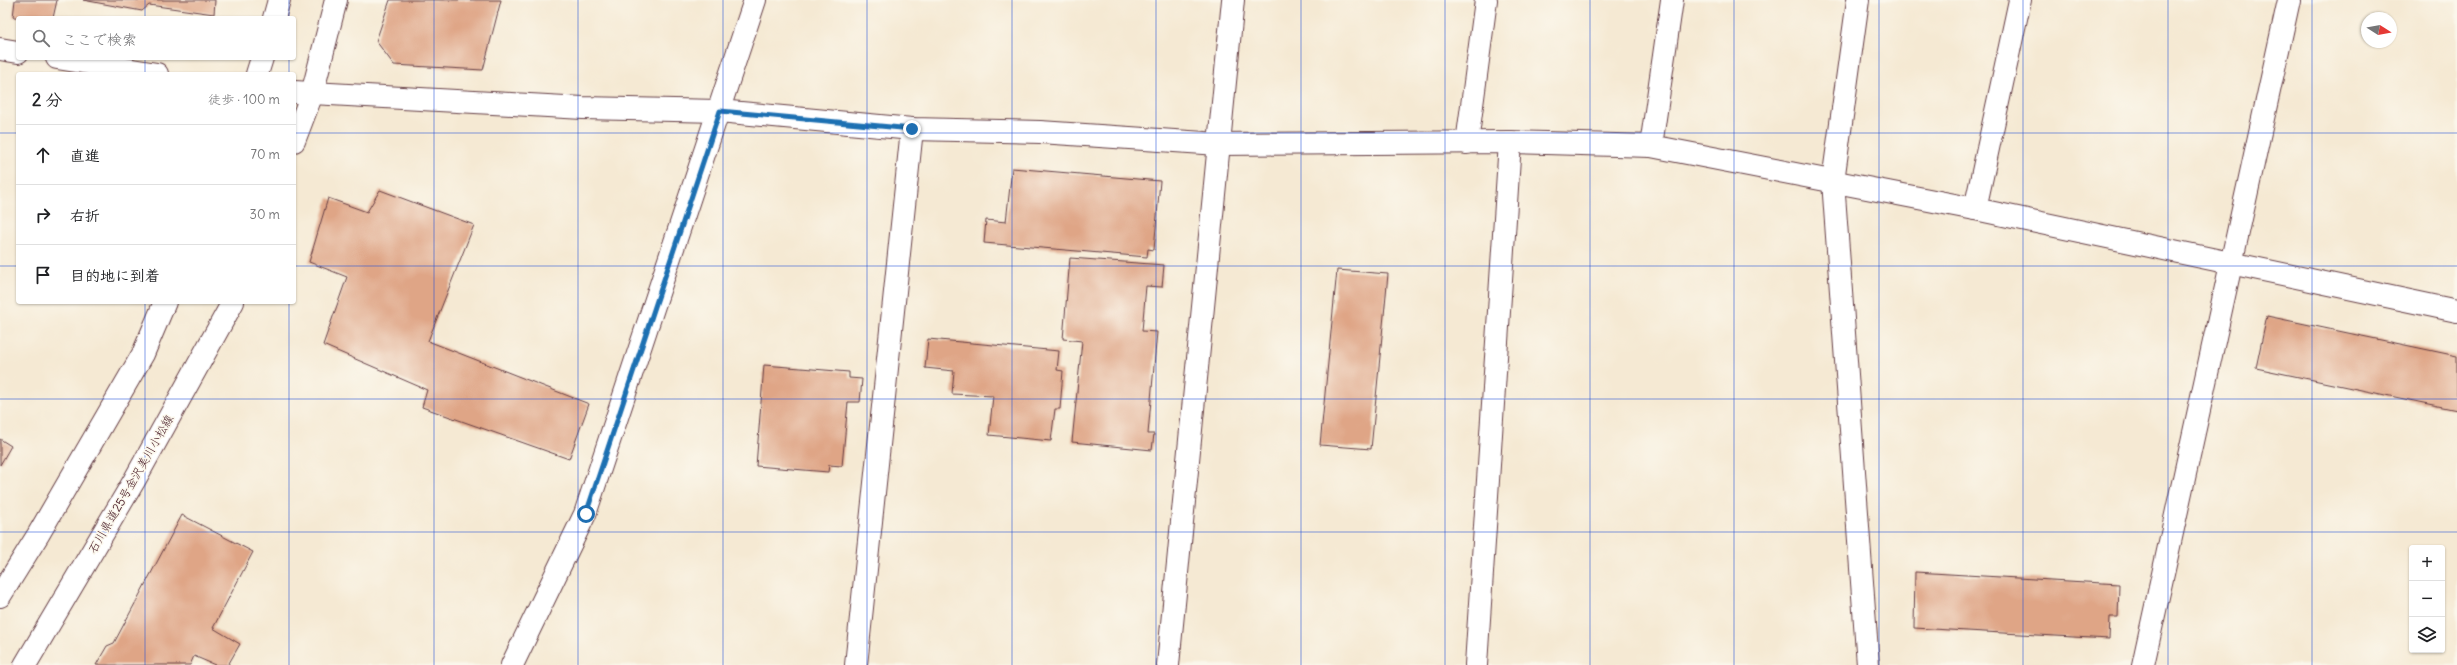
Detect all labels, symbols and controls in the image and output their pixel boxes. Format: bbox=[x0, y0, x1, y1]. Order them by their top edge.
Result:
north arrow bbox=[2361, 12, 2397, 48]
search box bbox=[16, 16, 296, 60]
icon: search bbox=[30, 27, 52, 49]
text: ここで検索 bbox=[62, 30, 137, 49]
text: 2 分 bbox=[32, 89, 62, 111]
text: 徒歩 · 100 m bbox=[208, 91, 280, 108]
route end bbox=[903, 120, 921, 138]
icon: ahead bbox=[32, 144, 54, 166]
text: 直進 bbox=[70, 146, 100, 165]
text: 70 m bbox=[251, 146, 280, 163]
icon: right bbox=[32, 204, 54, 226]
text: 右折 bbox=[70, 206, 100, 225]
text: 30 m bbox=[250, 206, 280, 223]
icon: arrive bbox=[32, 264, 54, 286]
text: 目的地に到着 bbox=[70, 266, 160, 285]
street label: 石川県道25号金沢美川小松線 bbox=[85, 412, 176, 556]
route start bbox=[577, 505, 595, 523]
map controls bbox=[2409, 545, 2445, 653]
button: + bbox=[2409, 545, 2445, 581]
button: − bbox=[2409, 581, 2445, 617]
button: layers bbox=[2409, 617, 2445, 653]

